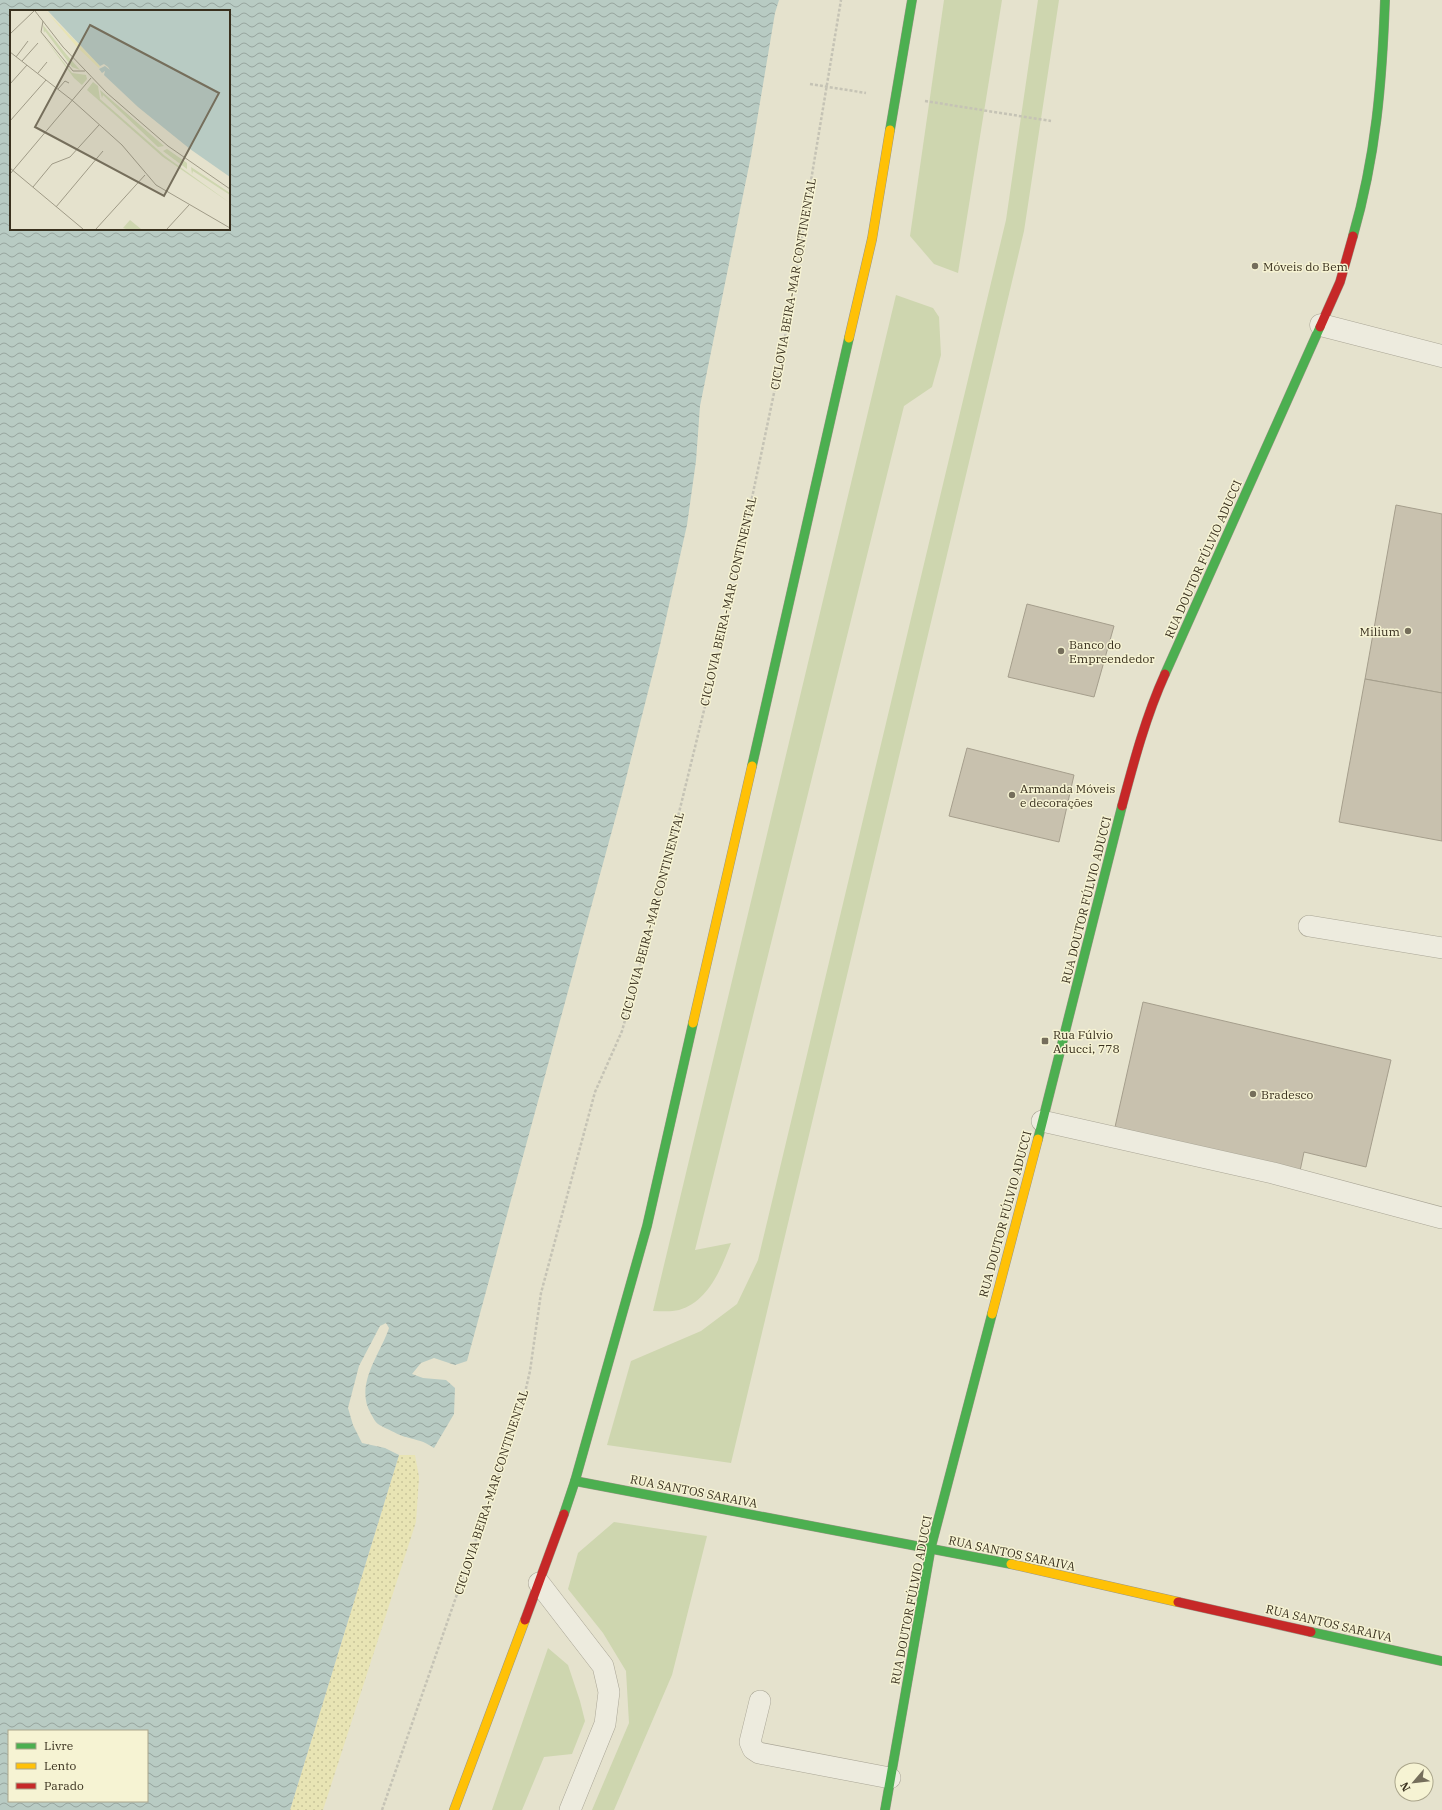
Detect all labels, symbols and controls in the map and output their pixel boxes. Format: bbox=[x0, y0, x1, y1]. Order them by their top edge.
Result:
inset map bbox=[10, 10, 230, 230]
street label: CICLOVIA BEIRA-MAR CONTINENTAL bbox=[767, 177, 819, 391]
place label: Móveis do Bem bbox=[1263, 259, 1349, 274]
marker: Móveis do Bem bbox=[1250, 261, 1260, 271]
street label: RUA DOUTOR FÚLVIO ADUCCI bbox=[1161, 477, 1245, 641]
street label: CICLOVIA BEIRA-MAR CONTINENTAL bbox=[697, 495, 759, 707]
place label: Milium bbox=[1360, 624, 1401, 639]
marker: Milium bbox=[1403, 626, 1413, 636]
place label: Banco do Empreendedor bbox=[1069, 637, 1155, 666]
marker: Banco do Empreendedor bbox=[1056, 646, 1066, 656]
place label: Armanda Móveis e decorações bbox=[1020, 781, 1115, 810]
marker: Armanda Móveis e decorações bbox=[1007, 790, 1017, 800]
street label: CICLOVIA BEIRA-MAR CONTINENTAL bbox=[617, 810, 687, 1022]
street label: RUA DOUTOR FÚLVIO ADUCCI bbox=[1058, 815, 1114, 985]
place label: Rua Fúlvio Aducci, 778 bbox=[1053, 1027, 1120, 1056]
marker: Rua Fúlvio Aducci, 778 bbox=[1040, 1036, 1050, 1046]
place label: Bradesco bbox=[1261, 1087, 1314, 1102]
marker: Bradesco bbox=[1248, 1089, 1258, 1099]
street label: RUA DOUTOR FÚLVIO ADUCCI bbox=[976, 1129, 1034, 1299]
street label: CICLOVIA BEIRA-MAR CONTINENTAL bbox=[451, 1388, 531, 1596]
street label: RUA SANTOS SARAIVA bbox=[629, 1471, 760, 1511]
street label: RUA DOUTOR FÚLVIO ADUCCI bbox=[887, 1514, 935, 1686]
street label: RUA SANTOS SARAIVA bbox=[947, 1532, 1078, 1574]
street label: RUA SANTOS SARAIVA bbox=[1264, 1601, 1394, 1645]
legend bbox=[8, 1730, 148, 1802]
text: Livre bbox=[44, 1738, 73, 1753]
text: Lento bbox=[44, 1758, 76, 1773]
north arrow bbox=[1394, 1762, 1434, 1802]
text: Parado bbox=[44, 1778, 84, 1793]
text: N bbox=[1397, 1779, 1413, 1794]

